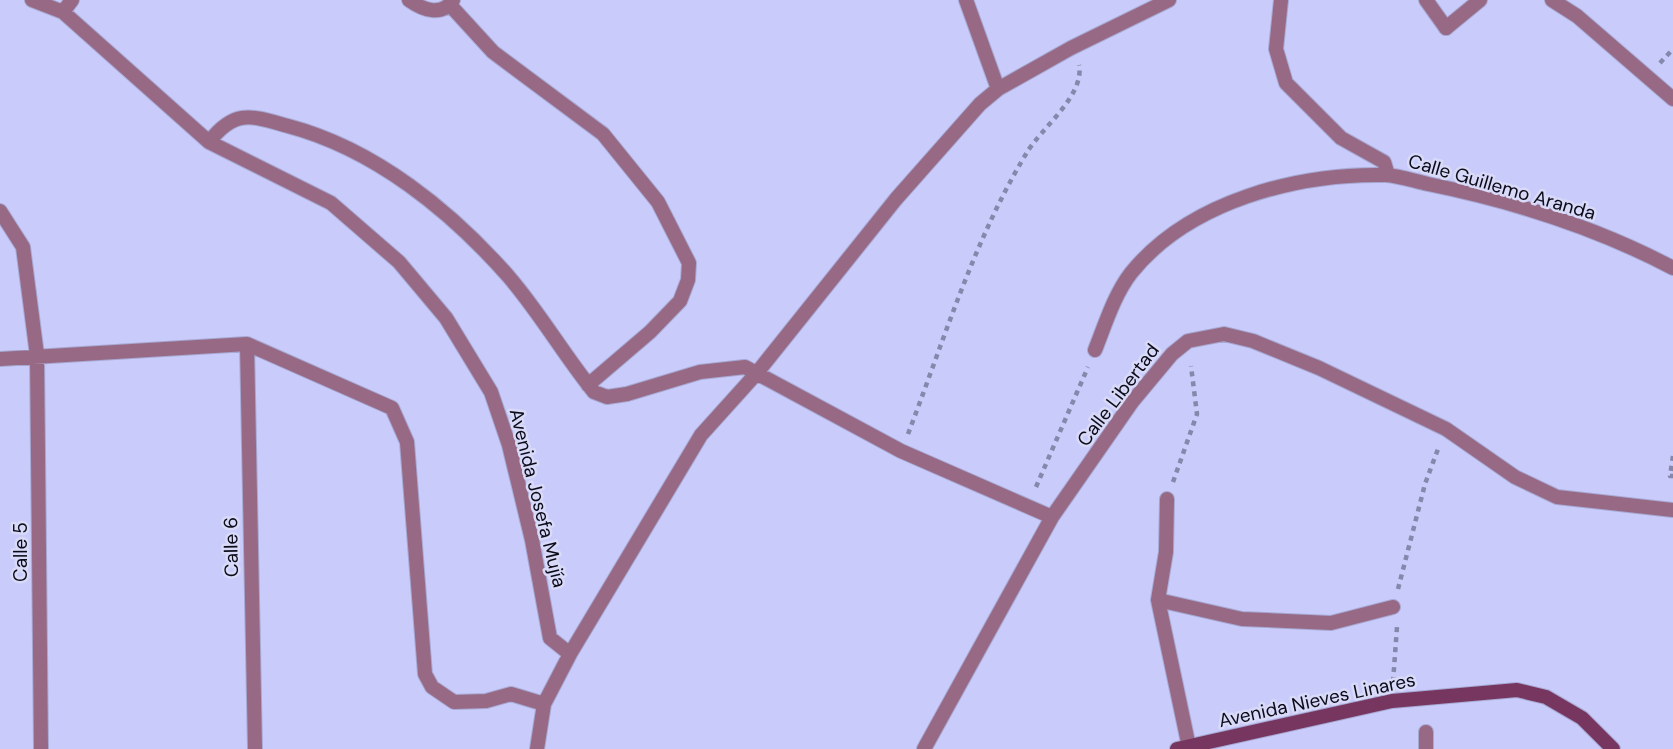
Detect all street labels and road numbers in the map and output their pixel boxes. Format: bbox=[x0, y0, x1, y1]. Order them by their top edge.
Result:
street label: Calle Guillemo Aranda bbox=[1405, 148, 1599, 226]
street label: Calle Libertad bbox=[1071, 339, 1165, 451]
street label: Avenida Josefa Mujía bbox=[504, 406, 572, 590]
street label: Calle 6 bbox=[218, 517, 244, 577]
street label: Calle 5 bbox=[8, 522, 33, 582]
street label: Avenida Nieves Linares bbox=[1216, 667, 1418, 733]

